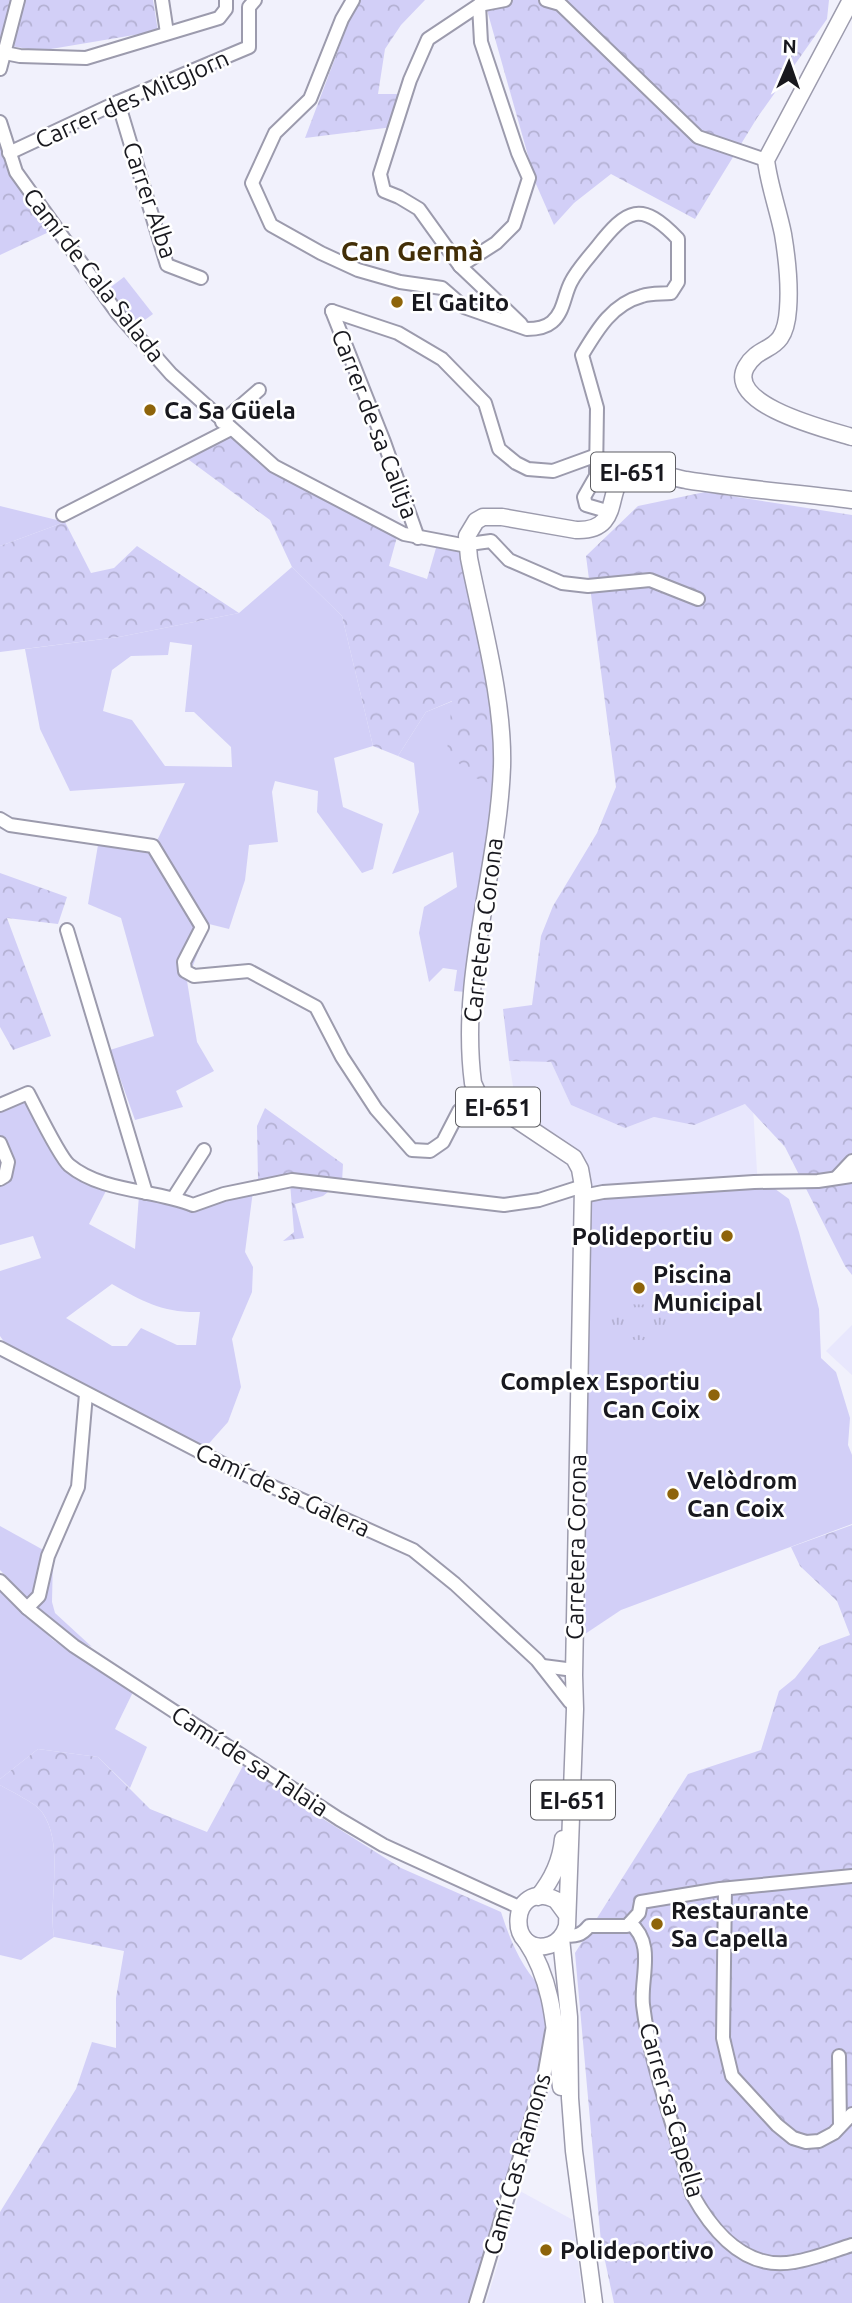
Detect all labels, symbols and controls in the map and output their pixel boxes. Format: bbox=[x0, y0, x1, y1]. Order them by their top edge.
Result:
north arrow bbox=[754, 28, 824, 98]
text: N bbox=[782, 35, 797, 57]
street label: Carrer des Mitgjorn bbox=[31, 44, 233, 154]
street label: Carrer Alba bbox=[117, 138, 183, 262]
street label: Camí de Cala Salada bbox=[18, 183, 170, 367]
district label: Can Germà bbox=[341, 235, 483, 266]
place label: El Gatito bbox=[411, 289, 509, 316]
marker: El Gatito bbox=[389, 294, 405, 310]
street label: Carrer de sa Calitja bbox=[326, 325, 424, 523]
place label: Ca Sa Güela bbox=[164, 397, 296, 424]
marker: Ca Sa Güela bbox=[142, 402, 158, 418]
road number: EI-651 bbox=[591, 452, 675, 492]
street label: Carretera Corona bbox=[458, 836, 508, 1024]
road number: EI-651 bbox=[456, 1088, 540, 1126]
place label: Polideportiu bbox=[572, 1223, 713, 1250]
marker: Polideportiu bbox=[719, 1228, 735, 1244]
place label: Piscina Municipal bbox=[653, 1261, 762, 1316]
marker: Piscina Municipal bbox=[631, 1280, 647, 1296]
place label: Complex Esportiu Can Coix bbox=[500, 1368, 700, 1423]
marker: Complex Esportiu Can Coix bbox=[706, 1387, 722, 1403]
street label: Camí de sa Galera bbox=[191, 1438, 375, 1542]
street label: Carretera Corona bbox=[561, 1454, 591, 1640]
place label: Velòdrom Can Coix bbox=[687, 1467, 797, 1522]
marker: Velòdrom Can Coix bbox=[665, 1486, 681, 1502]
street label: Camí de sa Talaia bbox=[166, 1700, 334, 1822]
road number: EI-651 bbox=[531, 1781, 615, 1820]
place label: Restaurante Sa Capella bbox=[671, 1897, 809, 1952]
marker: Restaurante Sa Capella bbox=[649, 1916, 665, 1932]
street label: Carrer sa Capella bbox=[634, 2019, 710, 2201]
street label: Camí Cas Ramons bbox=[478, 2070, 556, 2258]
place label: Polideportivo bbox=[560, 2237, 714, 2264]
marker: Polideportivo bbox=[538, 2242, 554, 2258]

